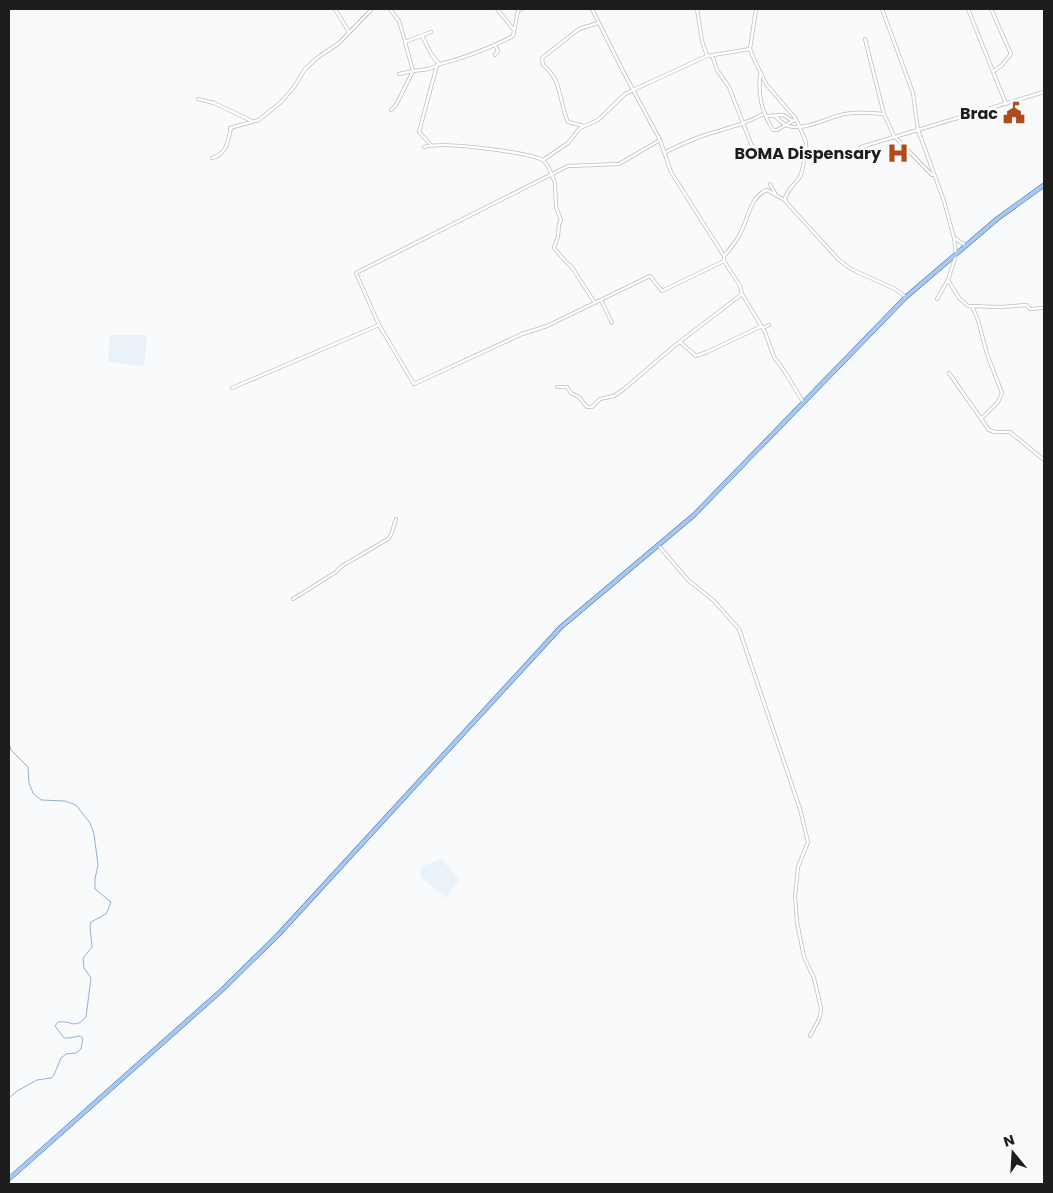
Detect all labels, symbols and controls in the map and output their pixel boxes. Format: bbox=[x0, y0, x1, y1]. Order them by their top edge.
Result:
public building icon: Brac bbox=[1001, 100, 1027, 126]
place label: Brac bbox=[960, 102, 998, 125]
hospital icon: BOMA Dispensary bbox=[885, 140, 911, 166]
place label: BOMA Dispensary bbox=[734, 142, 882, 165]
north arrow bbox=[988, 1128, 1038, 1178]
text: N bbox=[1001, 1129, 1017, 1152]

